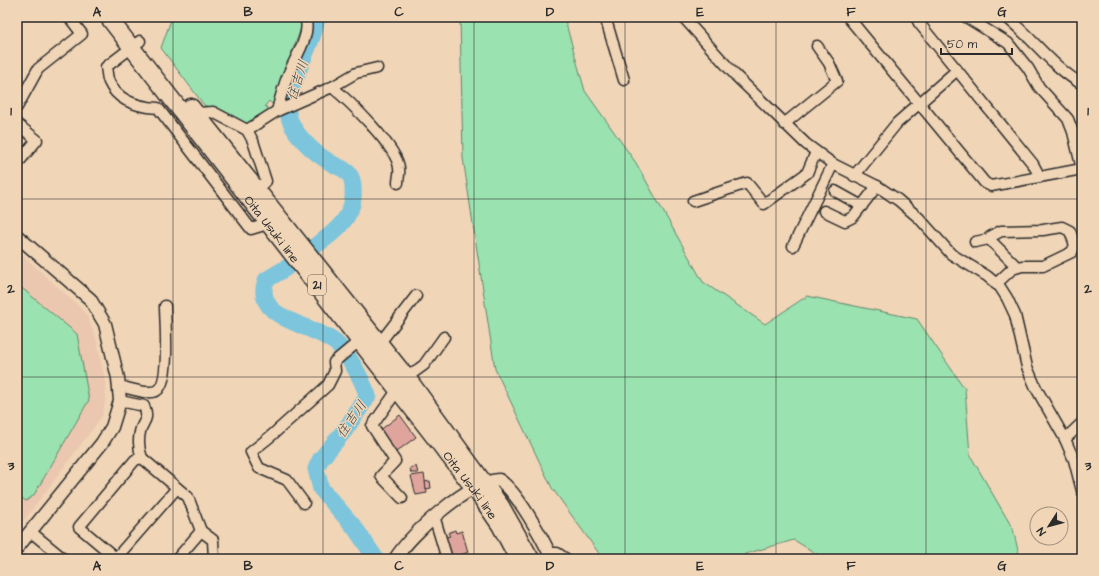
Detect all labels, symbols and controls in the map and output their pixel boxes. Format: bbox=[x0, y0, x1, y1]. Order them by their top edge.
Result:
text: A bbox=[93, 3, 102, 21]
text: B bbox=[243, 3, 253, 21]
text: C bbox=[394, 3, 404, 21]
text: D bbox=[546, 3, 555, 21]
text: E bbox=[696, 3, 704, 21]
text: F bbox=[846, 3, 856, 21]
text: G bbox=[997, 3, 1007, 21]
scale bar bbox=[941, 30, 1012, 56]
text: 50 m bbox=[947, 36, 978, 53]
water label: 住吉川 bbox=[282, 57, 314, 103]
text: 1 bbox=[10, 102, 12, 120]
text: 1 bbox=[1087, 102, 1089, 120]
street label: Oita Usuki line bbox=[240, 192, 304, 267]
road number: 21 bbox=[308, 275, 326, 295]
text: 2 bbox=[6, 280, 15, 298]
text: 2 bbox=[1083, 280, 1092, 298]
water label: 住吉川 bbox=[332, 397, 372, 443]
street label: Oita Usuki line bbox=[438, 448, 501, 523]
text: 3 bbox=[7, 457, 15, 475]
text: 3 bbox=[1084, 457, 1092, 475]
north arrow bbox=[1029, 506, 1069, 546]
text: N bbox=[1033, 524, 1049, 539]
text: A bbox=[93, 557, 102, 575]
text: B bbox=[243, 557, 253, 575]
text: C bbox=[394, 557, 404, 575]
text: D bbox=[546, 557, 555, 575]
text: E bbox=[696, 557, 704, 575]
text: F bbox=[846, 557, 856, 575]
text: G bbox=[997, 557, 1007, 575]

